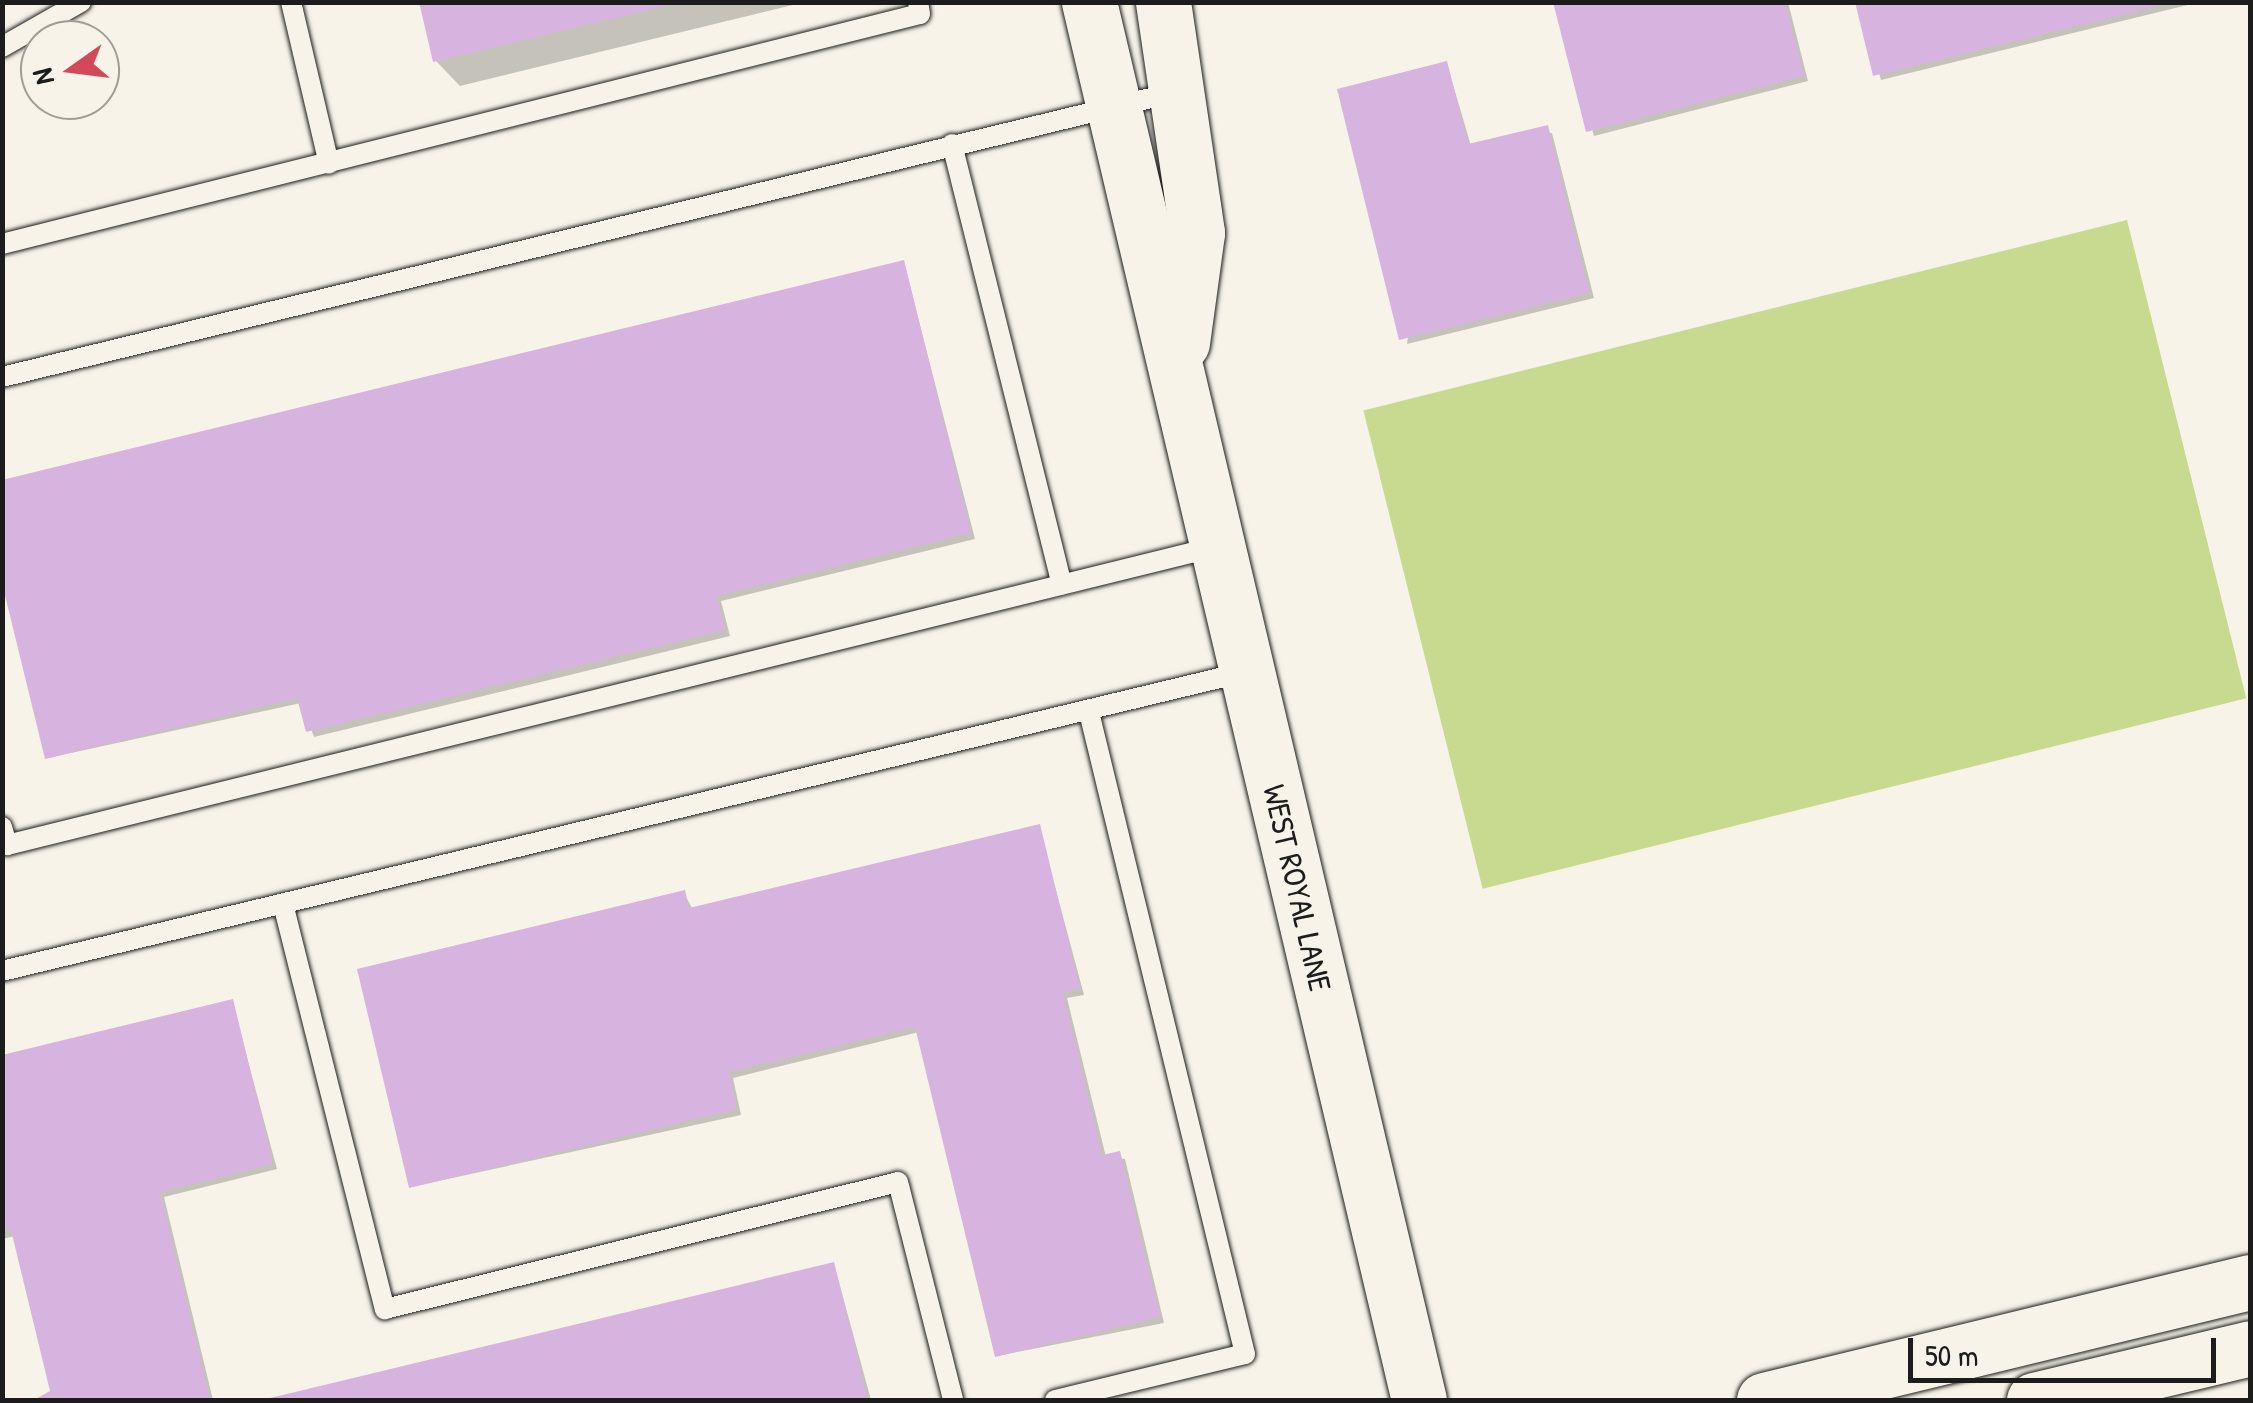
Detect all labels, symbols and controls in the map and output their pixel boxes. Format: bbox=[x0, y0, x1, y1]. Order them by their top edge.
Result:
north arrow bbox=[20, 20, 120, 120]
text: N bbox=[23, 65, 63, 89]
street label: WEST ROYAL LANE bbox=[1255, 781, 1339, 995]
scale bar bbox=[1913, 1318, 2220, 1380]
text: 50 m bbox=[1925, 1335, 1978, 1375]

